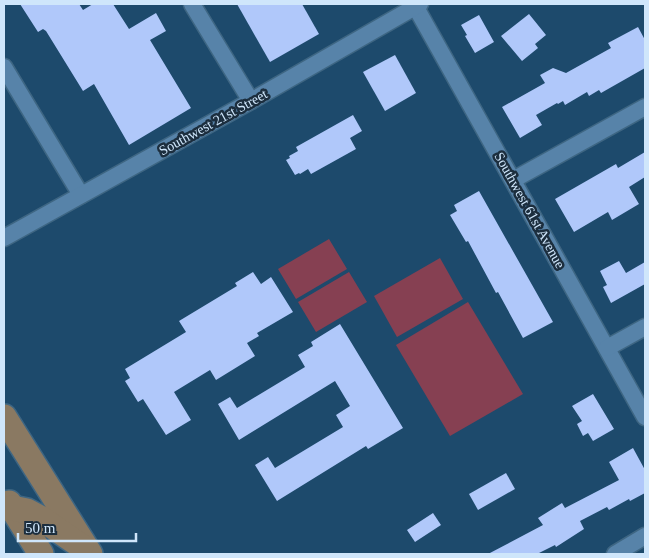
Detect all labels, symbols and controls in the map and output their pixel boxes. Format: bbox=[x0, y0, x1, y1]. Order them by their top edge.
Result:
street label: Southwest 21st Street bbox=[157, 86, 270, 158]
street label: Southwest 61st Avenue bbox=[491, 150, 568, 271]
scale bar bbox=[18, 510, 135, 542]
text: 50 m bbox=[25, 520, 56, 536]

